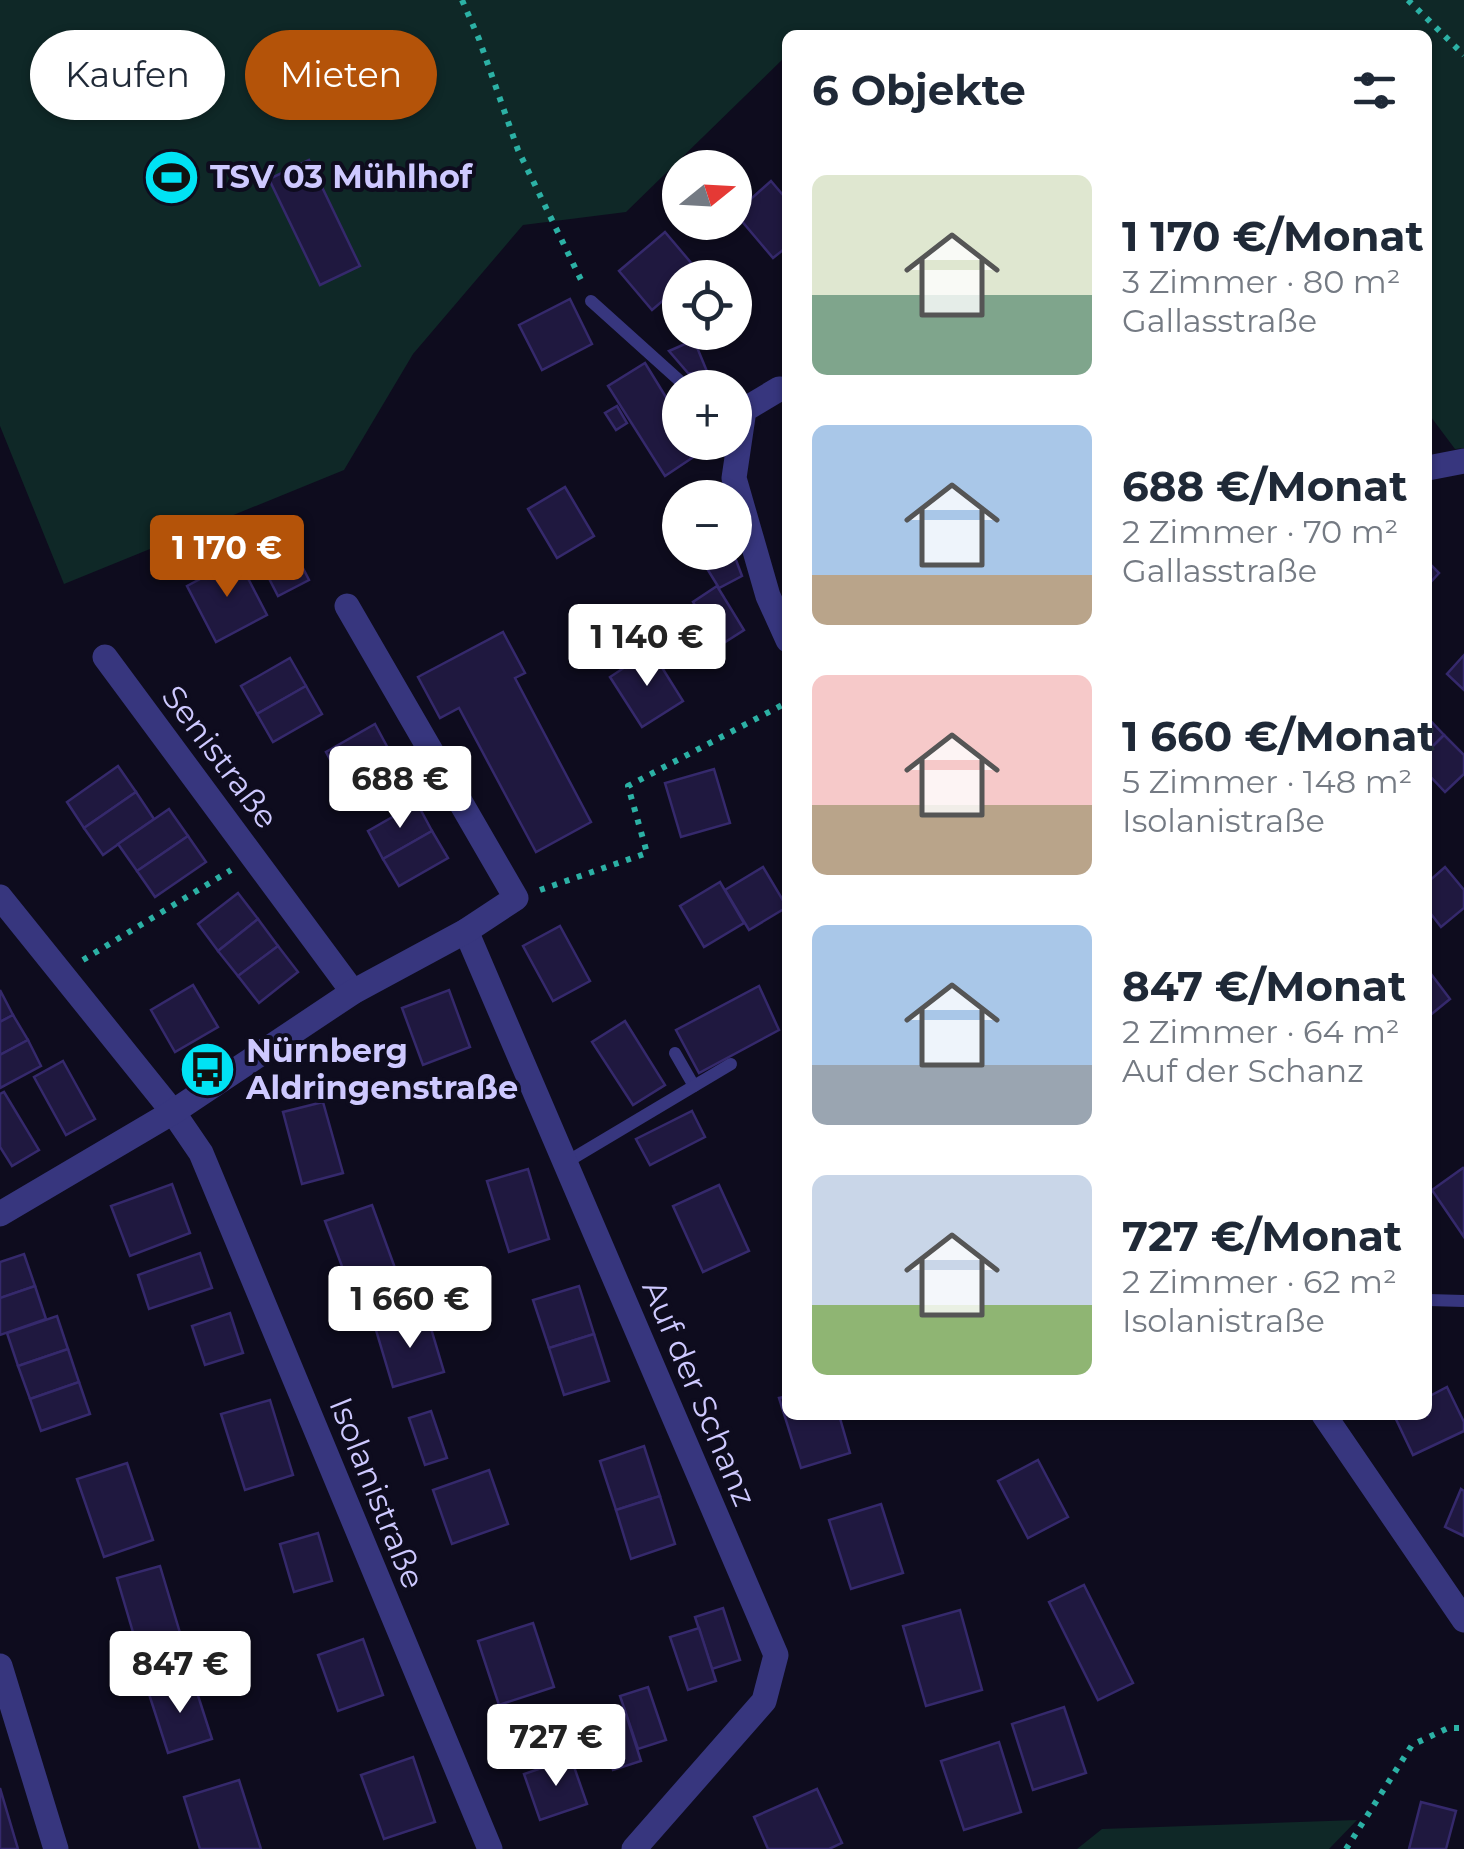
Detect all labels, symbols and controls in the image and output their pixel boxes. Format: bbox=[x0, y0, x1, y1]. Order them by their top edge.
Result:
chip: Kaufen bbox=[30, 30, 225, 120]
chip: Mieten bbox=[245, 30, 437, 120]
icon: filters bbox=[1347, 63, 1402, 118]
text: 6 Objekte bbox=[812, 64, 1026, 116]
sports icon: TSV 03 Mühlhof bbox=[141, 147, 201, 207]
north arrow bbox=[662, 150, 752, 240]
map controls bbox=[662, 150, 752, 570]
place label: TSV 03 Mühlhof bbox=[210, 157, 474, 196]
text: 1 170 €/Monat bbox=[1122, 210, 1424, 262]
icon: home bbox=[892, 215, 1012, 335]
button: locate bbox=[662, 260, 752, 350]
text: 3 Zimmer · 80 m² bbox=[1122, 262, 1400, 301]
text: Gallasstraße bbox=[1122, 301, 1317, 340]
button: + bbox=[662, 370, 752, 460]
text: 688 €/Monat bbox=[1122, 460, 1407, 512]
icon: home bbox=[892, 465, 1012, 585]
button: − bbox=[662, 480, 752, 570]
text: 2 Zimmer · 70 m² bbox=[1122, 512, 1398, 551]
pin: 1 170 € bbox=[135, 515, 319, 600]
text: 1 170 € bbox=[172, 528, 282, 567]
text: Gallasstraße bbox=[1122, 551, 1317, 590]
pin: 1 140 € bbox=[555, 604, 739, 689]
text: 1 140 € bbox=[591, 617, 703, 656]
street label: Senistraße bbox=[154, 677, 287, 836]
text: 1 660 €/Monat bbox=[1122, 710, 1436, 762]
icon: home bbox=[892, 715, 1012, 835]
pin: 688 € bbox=[330, 746, 470, 831]
text: 688 € bbox=[351, 759, 449, 798]
text: 5 Zimmer · 148 m² bbox=[1122, 762, 1412, 801]
text: Isolanistraße bbox=[1122, 801, 1325, 840]
text: 847 €/Monat bbox=[1122, 960, 1406, 1012]
icon: home bbox=[892, 965, 1012, 1085]
text: 2 Zimmer · 64 m² bbox=[1122, 1012, 1400, 1051]
place label: Nürnberg Aldringenstraße bbox=[245, 1031, 518, 1107]
bus stop icon: Nürnberg Aldringenstraße bbox=[177, 1039, 237, 1099]
text: Auf der Schanz bbox=[1122, 1051, 1364, 1090]
text: 727 €/Monat bbox=[1122, 1210, 1402, 1262]
icon: home bbox=[892, 1215, 1012, 1335]
text: 2 Zimmer · 62 m² bbox=[1122, 1262, 1397, 1301]
pin: 1 660 € bbox=[318, 1266, 502, 1351]
street label: Auf der Schanz bbox=[634, 1274, 765, 1512]
text: 1 660 € bbox=[350, 1279, 470, 1318]
text: Isolanistraße bbox=[1122, 1301, 1325, 1340]
street label: Isolanistraße bbox=[321, 1391, 434, 1594]
pin: 847 € bbox=[110, 1631, 250, 1716]
text: 847 € bbox=[132, 1644, 228, 1683]
pin: 727 € bbox=[486, 1704, 626, 1789]
text: 727 € bbox=[509, 1717, 603, 1756]

